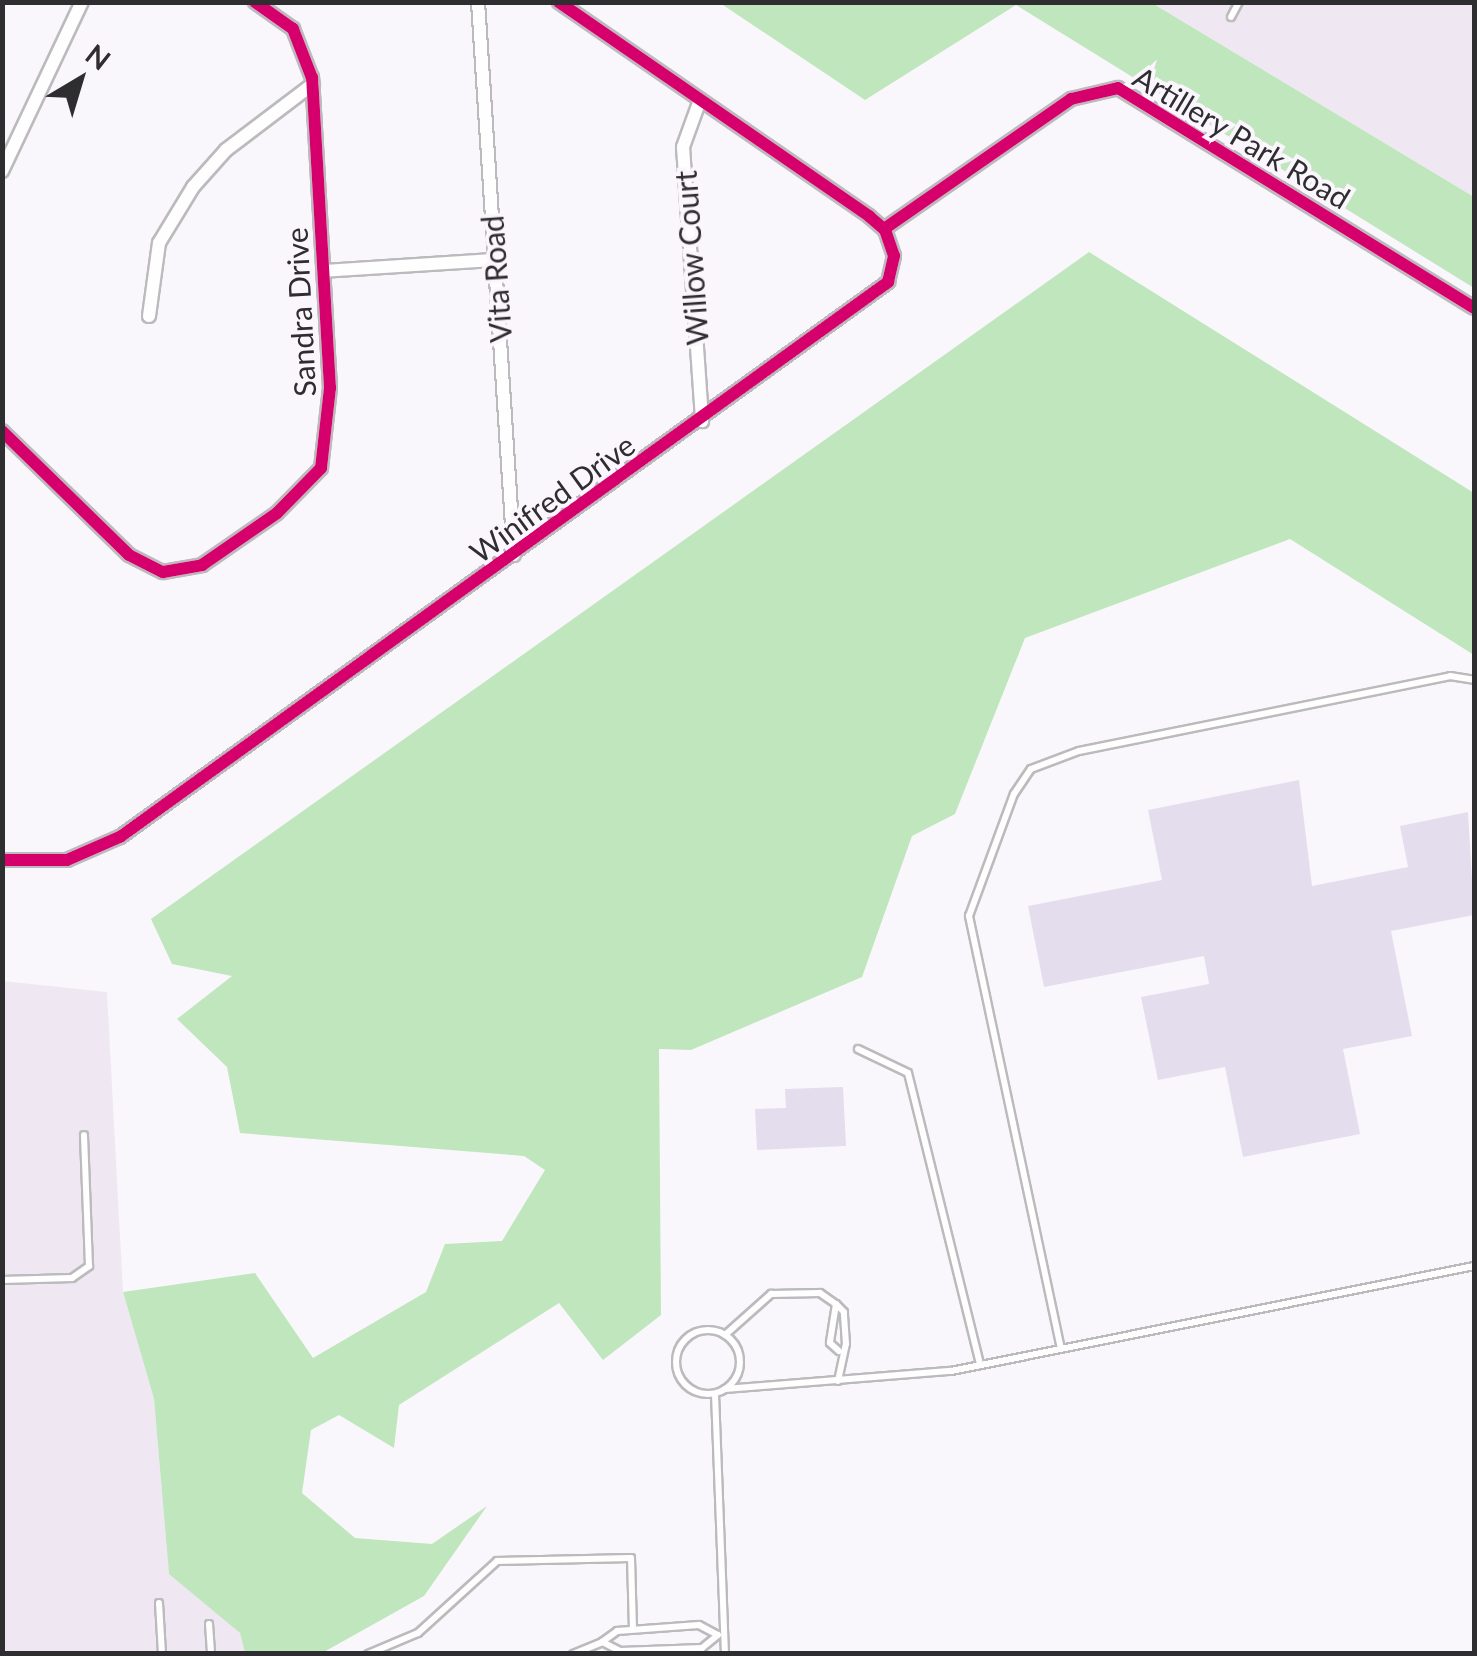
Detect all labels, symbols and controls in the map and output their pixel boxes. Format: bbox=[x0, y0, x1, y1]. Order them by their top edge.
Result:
north arrow bbox=[30, 30, 130, 130]
text: N bbox=[79, 36, 117, 76]
street label: Artillery Park Road bbox=[1127, 58, 1357, 216]
street label: Willow Court bbox=[667, 169, 715, 347]
street label: Vita Road bbox=[474, 214, 518, 344]
street label: Sandra Drive bbox=[278, 227, 322, 397]
street label: Winifred Drive bbox=[463, 426, 641, 570]

